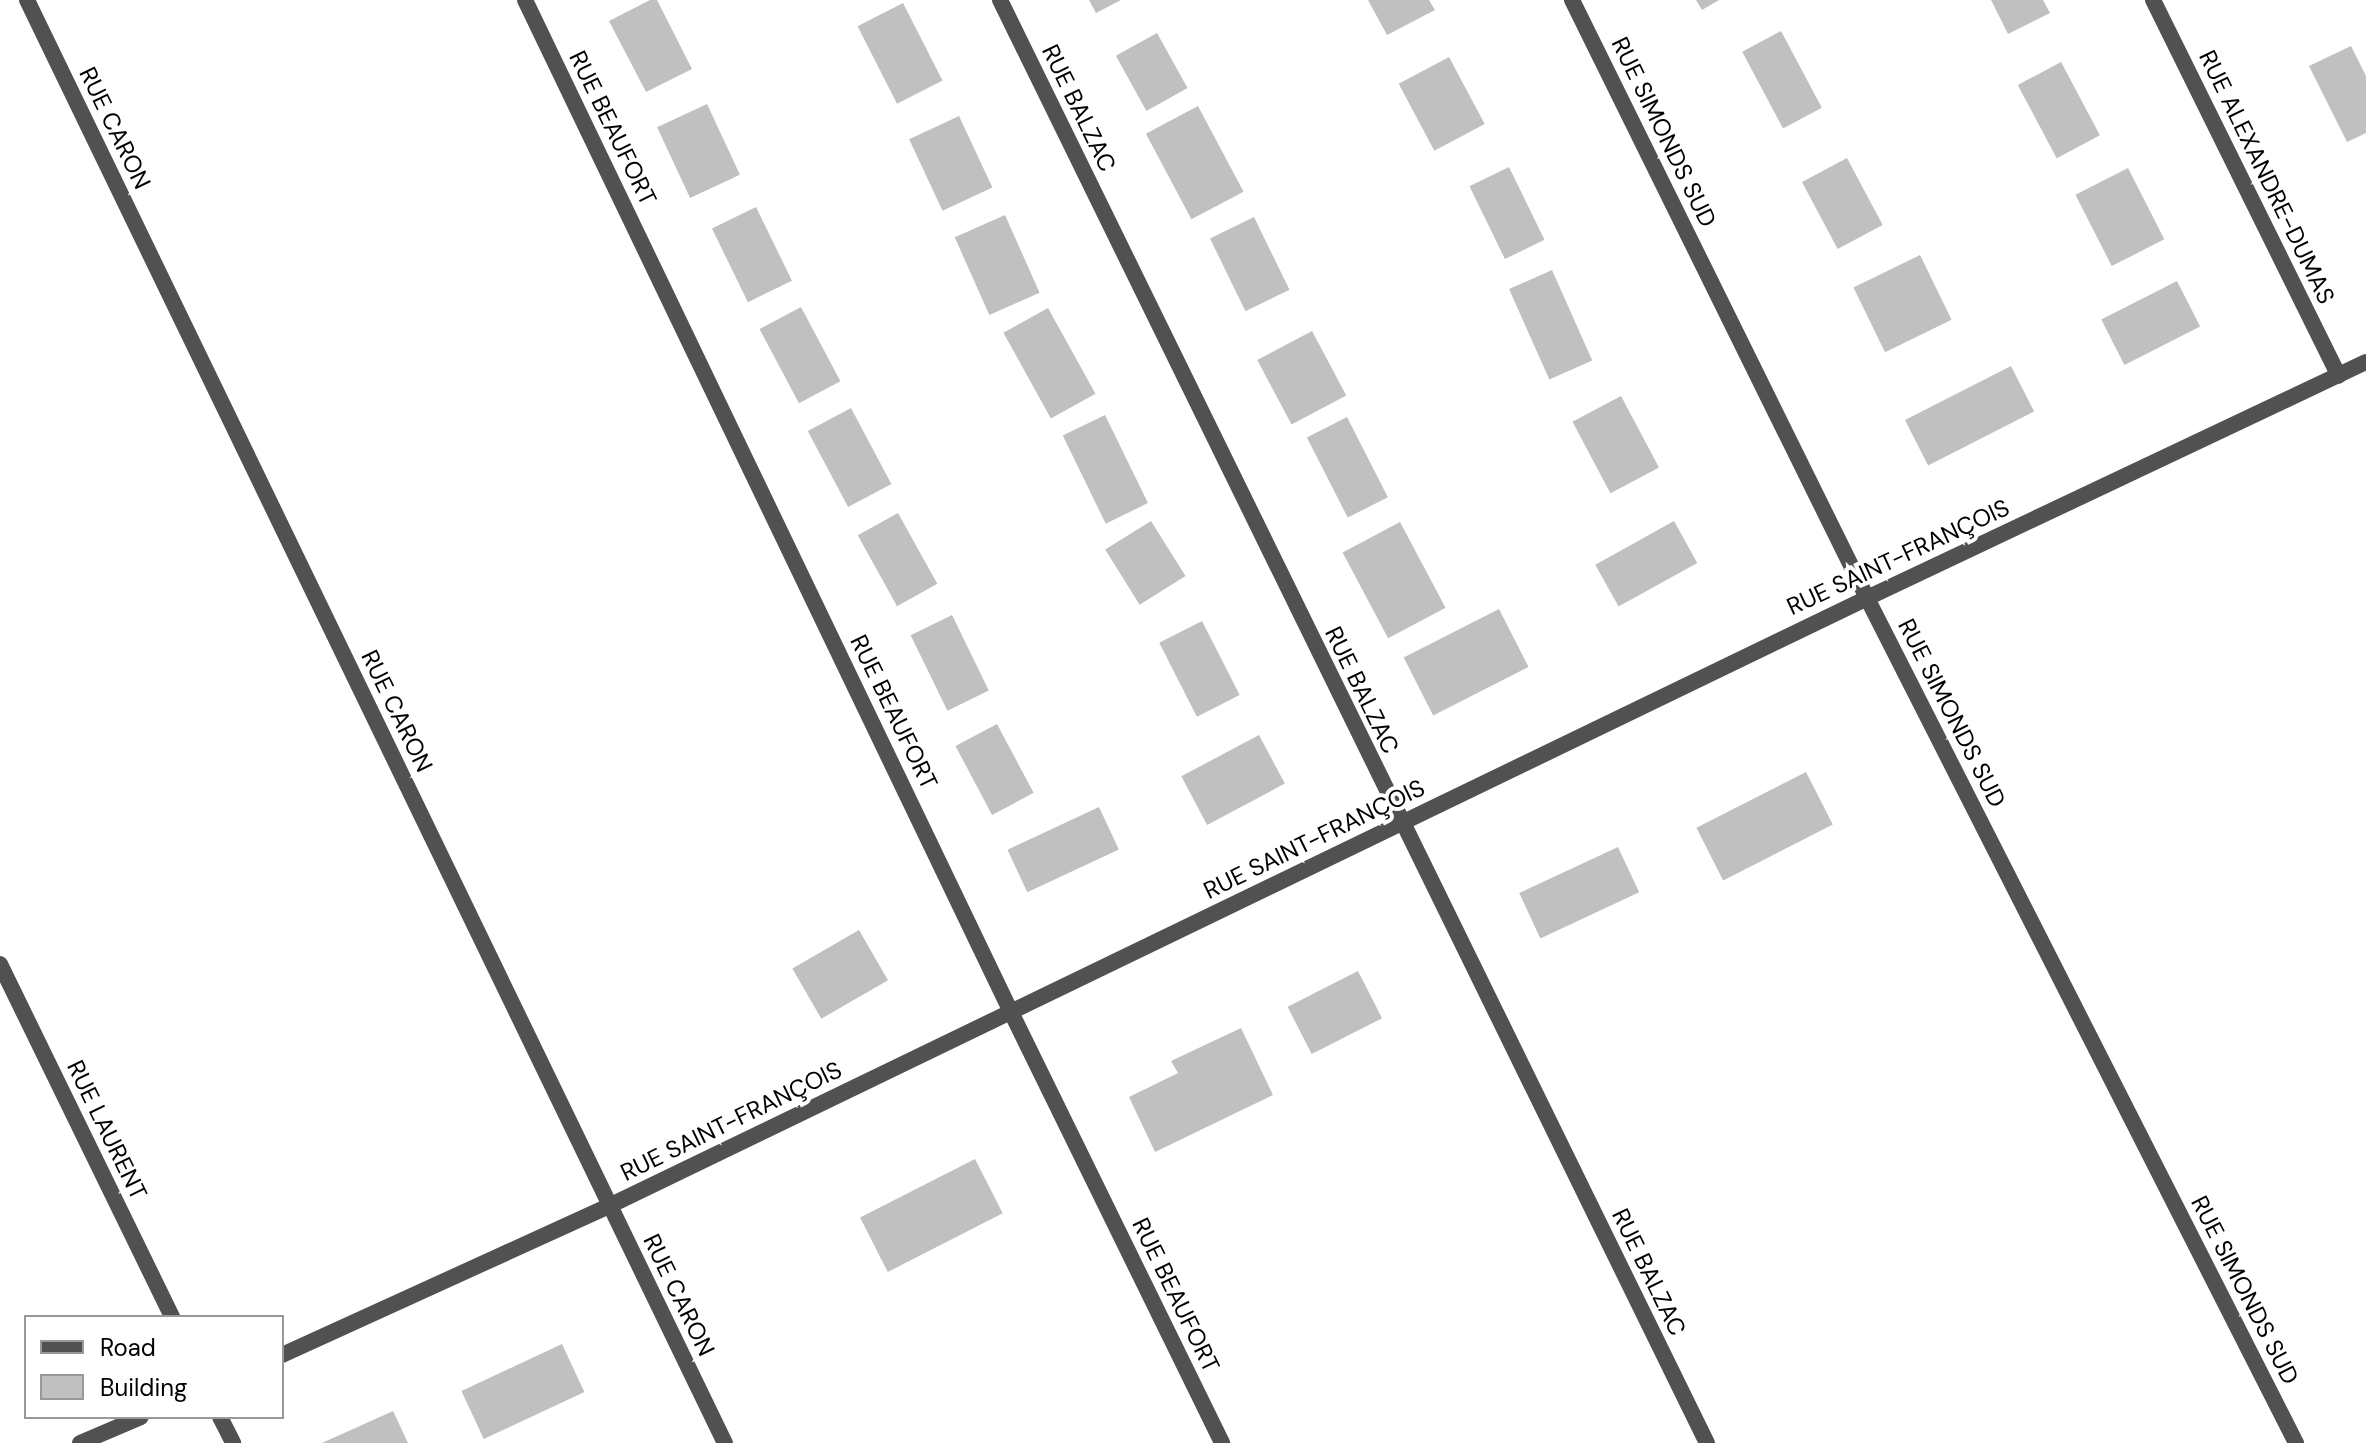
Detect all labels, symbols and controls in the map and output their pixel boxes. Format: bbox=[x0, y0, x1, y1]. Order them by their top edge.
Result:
street label: RUE SIMONDS SUD bbox=[1606, 32, 1722, 232]
street label: RUE BALZAC bbox=[1036, 40, 1122, 176]
street label: RUE ALEXANDRE-DUMAS bbox=[2193, 45, 2341, 309]
street label: RUE BEAUFORT bbox=[563, 46, 663, 210]
street label: RUE CARON bbox=[73, 62, 157, 194]
street label: RUE SAINT-FRANÇOIS bbox=[1782, 493, 2014, 621]
street label: RUE SIMONDS SUD bbox=[1892, 614, 2012, 812]
street label: RUE BALZAC bbox=[1319, 622, 1405, 758]
street label: RUE BEAUFORT bbox=[844, 630, 944, 794]
street label: RUE CARON bbox=[355, 645, 439, 777]
street label: RUE SAINT-FRANÇOIS bbox=[1199, 773, 1429, 905]
street label: RUE SAINT-FRANÇOIS bbox=[616, 1055, 846, 1187]
street label: RUE LAURENT bbox=[61, 1056, 153, 1204]
street label: RUE SIMONDS SUD bbox=[2185, 1191, 2305, 1389]
street label: RUE BALZAC bbox=[1606, 1204, 1692, 1340]
street label: RUE BEAUFORT bbox=[1126, 1213, 1226, 1377]
street label: RUE CARON bbox=[637, 1229, 721, 1361]
legend bbox=[24, 1315, 284, 1419]
text: Road bbox=[100, 1332, 156, 1363]
text: Building bbox=[100, 1372, 187, 1403]

